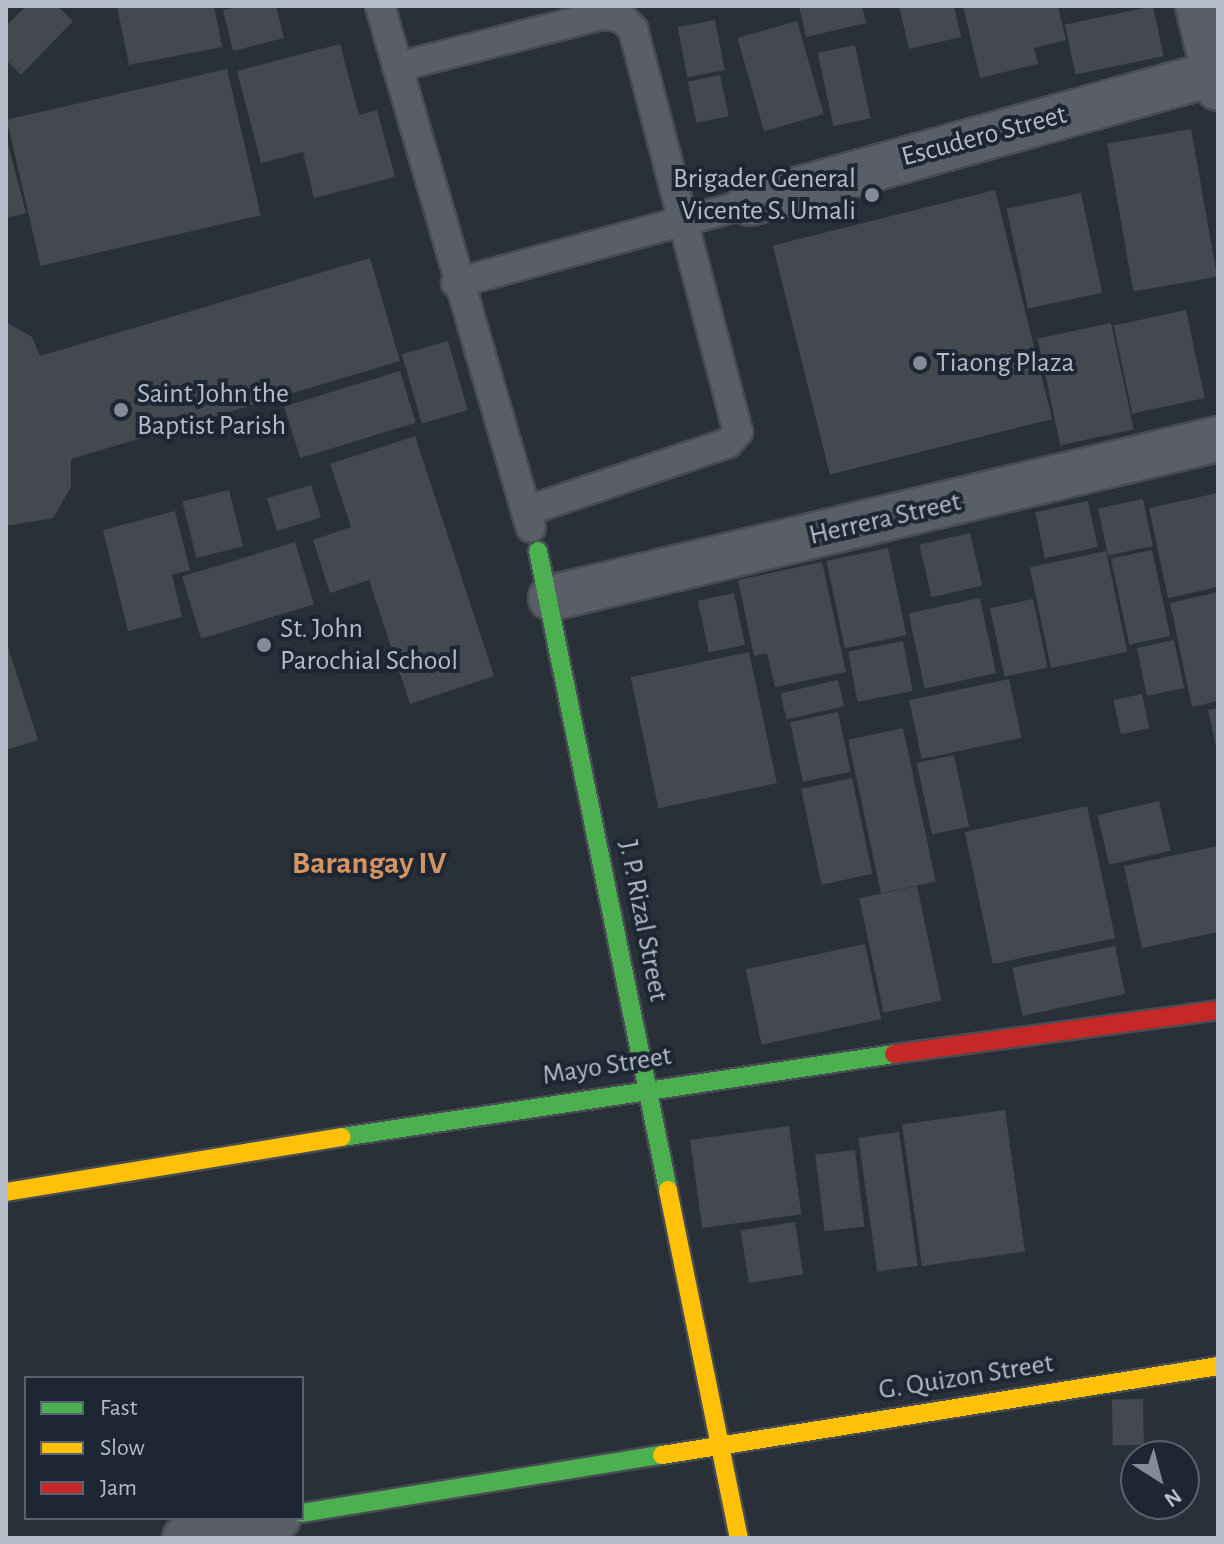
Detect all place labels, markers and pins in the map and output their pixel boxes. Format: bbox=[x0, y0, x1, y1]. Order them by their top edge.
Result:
place label: Brigader General Vicente S. Umali bbox=[673, 162, 856, 228]
marker: Brigader General Vicente S. Umali bbox=[863, 186, 881, 204]
place label: Tiaong Plaza bbox=[936, 346, 1074, 380]
marker: Tiaong Plaza bbox=[911, 354, 929, 372]
place label: Saint John the Baptist Parish bbox=[137, 377, 289, 443]
marker: Saint John the Baptist Parish bbox=[112, 401, 130, 419]
place label: St. John Parochial School bbox=[280, 612, 458, 678]
marker: St. John Parochial School bbox=[255, 636, 273, 654]

